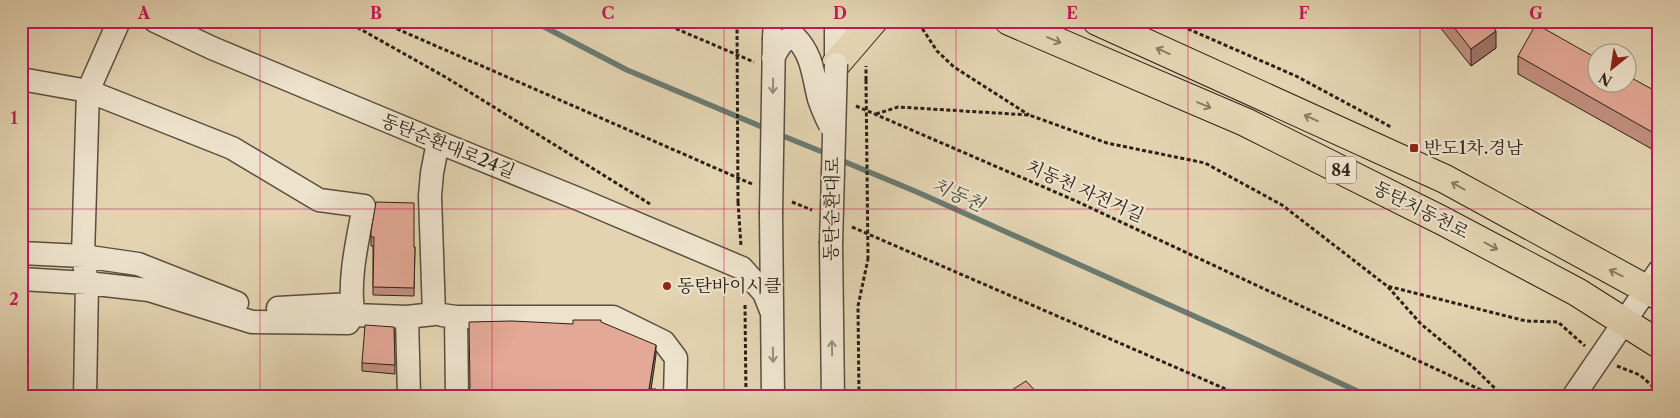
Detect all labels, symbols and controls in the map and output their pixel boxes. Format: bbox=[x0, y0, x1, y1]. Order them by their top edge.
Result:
text: A bbox=[137, 3, 151, 23]
text: B bbox=[370, 3, 382, 23]
text: C bbox=[602, 3, 614, 23]
text: D bbox=[833, 3, 847, 23]
text: E bbox=[1066, 3, 1078, 23]
text: F bbox=[1299, 3, 1310, 23]
text: G bbox=[1529, 3, 1543, 23]
one-way arrow bbox=[1046, 36, 1061, 46]
north arrow bbox=[1588, 42, 1638, 92]
one-way arrow bbox=[1156, 45, 1171, 55]
text: N bbox=[1596, 68, 1615, 90]
one-way arrow bbox=[768, 78, 778, 94]
one-way arrow bbox=[1196, 100, 1211, 110]
text: 1 bbox=[10, 108, 18, 128]
street label: 동탄순환대로24길 bbox=[378, 109, 518, 183]
one-way arrow bbox=[1304, 113, 1319, 122]
place label: 반도1차.경남 bbox=[1424, 137, 1524, 159]
marker: 반도1차.경남 bbox=[1408, 142, 1420, 154]
street label: 치동천 자전거길 bbox=[1023, 155, 1147, 227]
road number: 84 bbox=[1326, 156, 1356, 184]
street label: 동탄순환대로 bbox=[820, 157, 844, 261]
water label: 치동천 bbox=[928, 173, 989, 217]
street label: 동탄치동천로 bbox=[1370, 177, 1472, 243]
one-way arrow bbox=[1451, 181, 1466, 191]
one-way arrow bbox=[1483, 241, 1498, 251]
one-way arrow bbox=[1609, 268, 1624, 277]
place label: 동탄바이시클 bbox=[677, 275, 782, 297]
marker: 동탄바이시클 bbox=[661, 280, 673, 292]
text: 2 bbox=[9, 289, 19, 309]
one-way arrow bbox=[827, 340, 837, 356]
one-way arrow bbox=[768, 346, 777, 362]

